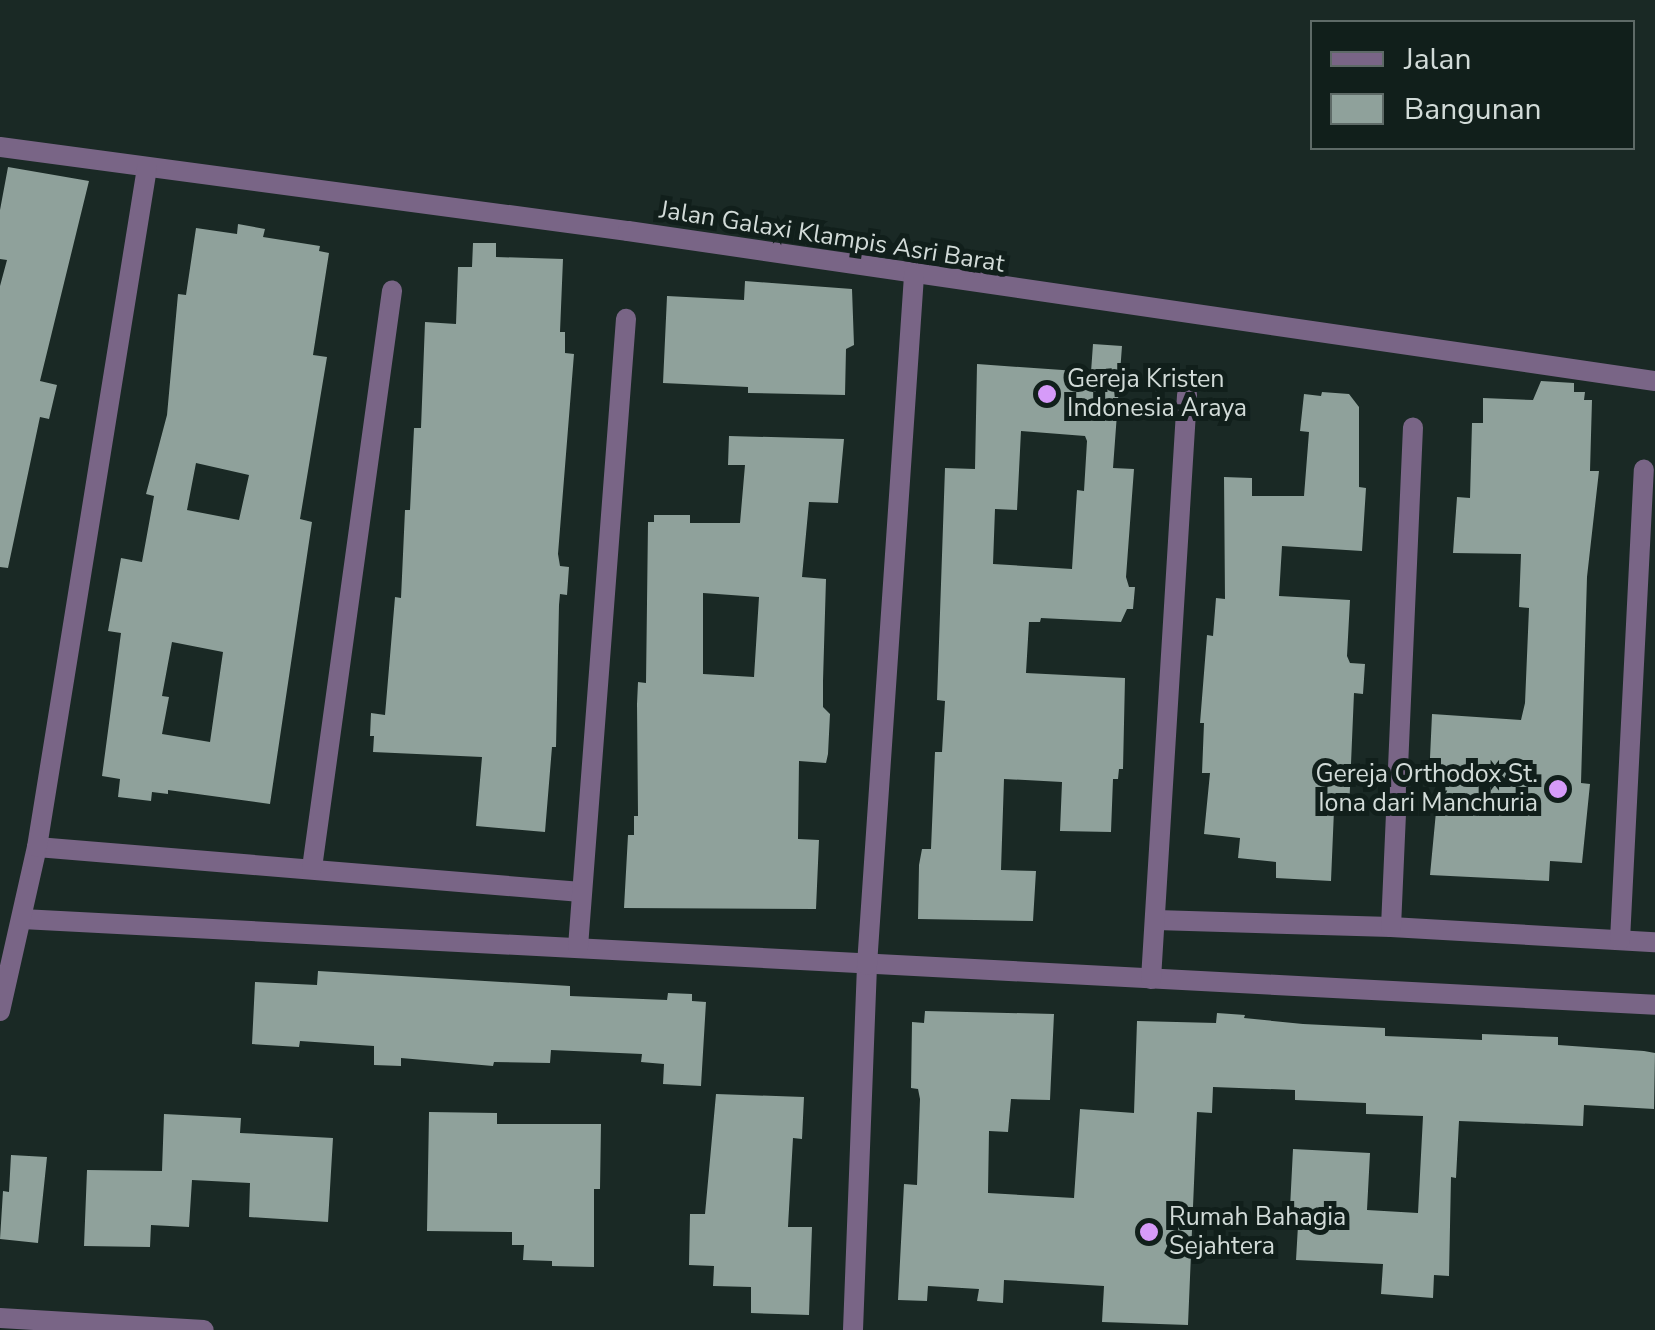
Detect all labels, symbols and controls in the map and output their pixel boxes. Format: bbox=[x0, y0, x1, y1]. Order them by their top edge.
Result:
legend bbox=[1310, 20, 1635, 150]
text: Jalan bbox=[1404, 39, 1471, 80]
text: Bangunan bbox=[1404, 89, 1542, 130]
street label: Jalan Galaxi Klampis Asri Barat bbox=[657, 195, 1007, 279]
place label: Gereja Kristen Indonesia Araya bbox=[1067, 365, 1247, 424]
marker: Gereja Kristen Indonesia Araya bbox=[1036, 383, 1058, 405]
place label: Gereja Orthodox St. Iona dari Manchuria bbox=[1315, 760, 1538, 819]
marker: Gereja Orthodox St. Iona dari Manchuria bbox=[1547, 778, 1569, 800]
place label: Rumah Bahagia Sejahtera bbox=[1169, 1203, 1346, 1262]
marker: Rumah Bahagia Sejahtera bbox=[1138, 1221, 1160, 1243]

